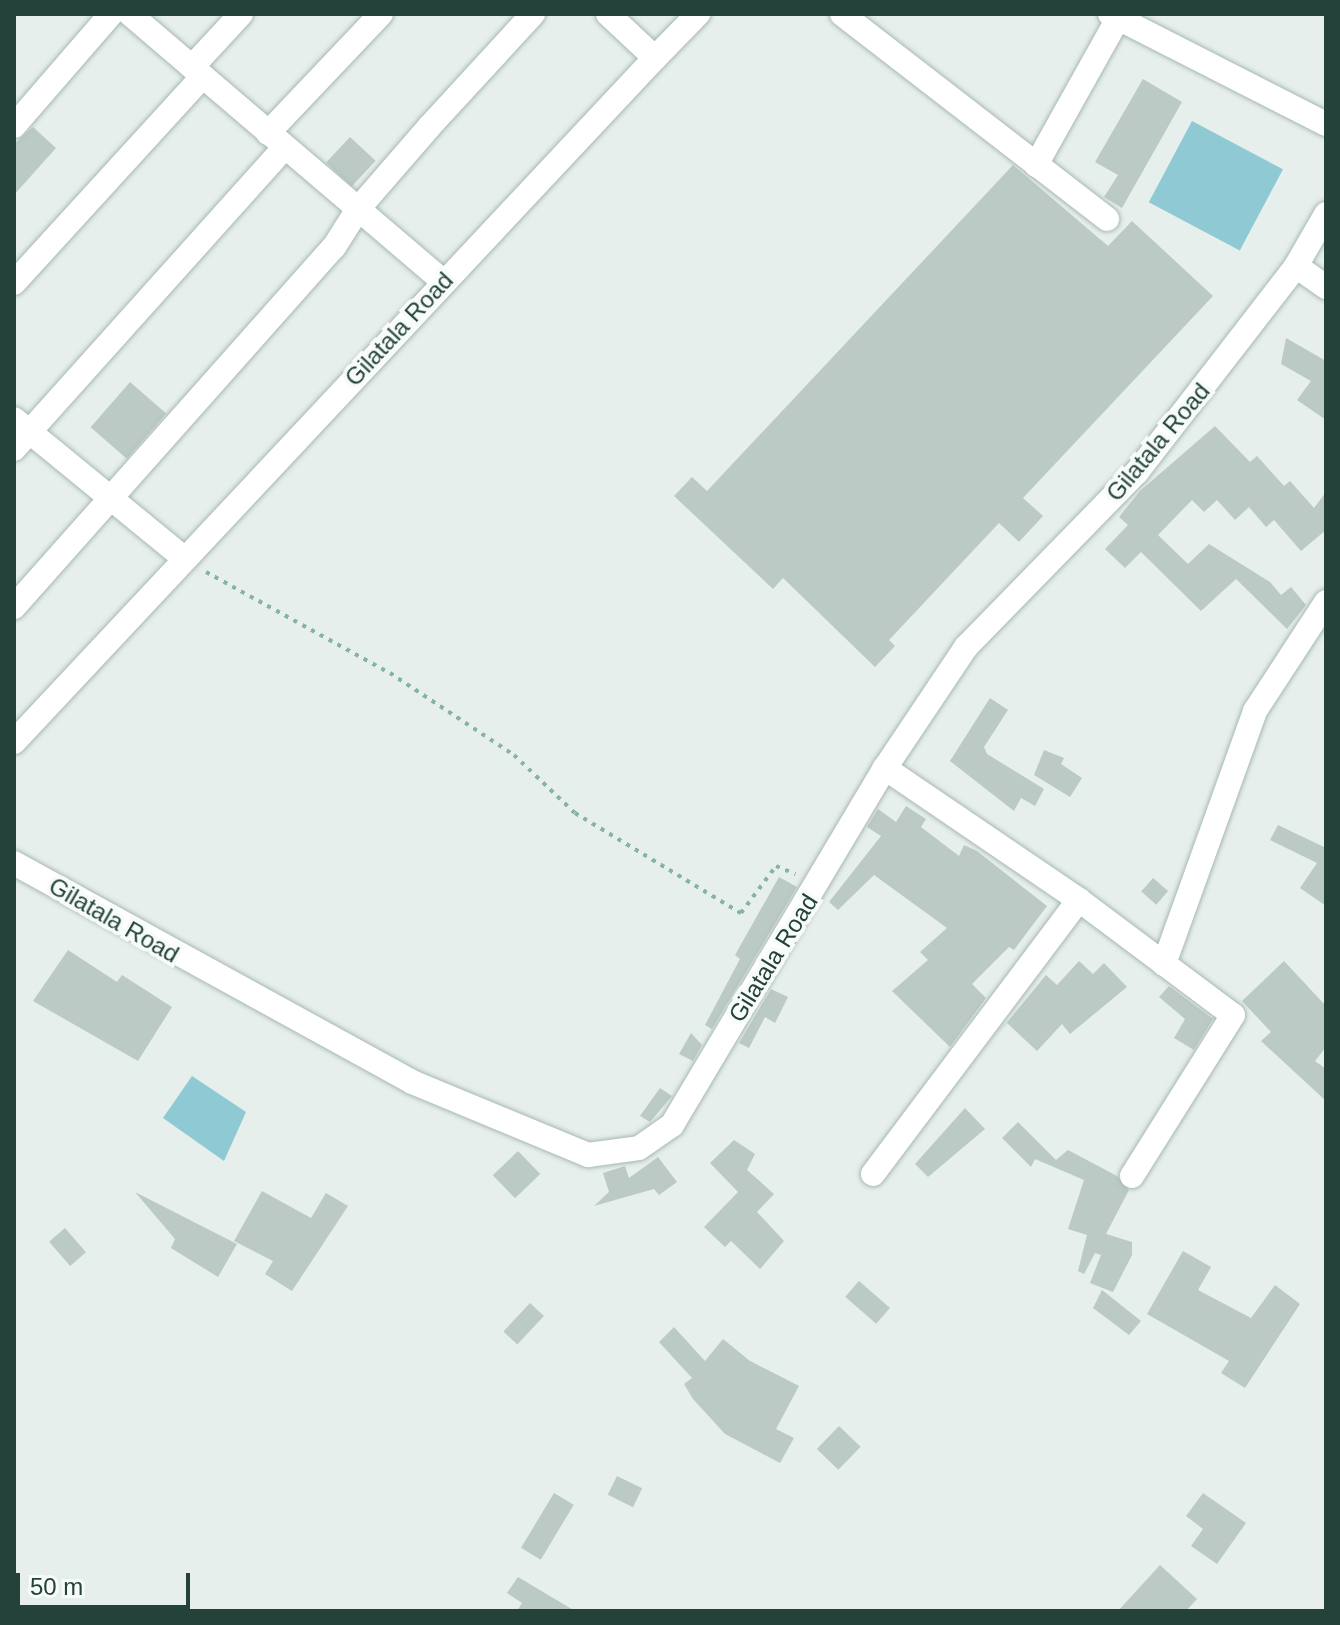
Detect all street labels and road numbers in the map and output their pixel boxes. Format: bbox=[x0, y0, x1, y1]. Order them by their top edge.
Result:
street label: Gilatala Road bbox=[339, 266, 459, 392]
street label: Gilatala Road bbox=[1100, 377, 1216, 507]
street label: Gilatala Road bbox=[44, 871, 184, 969]
street label: Gilatala Road bbox=[722, 889, 824, 1027]

